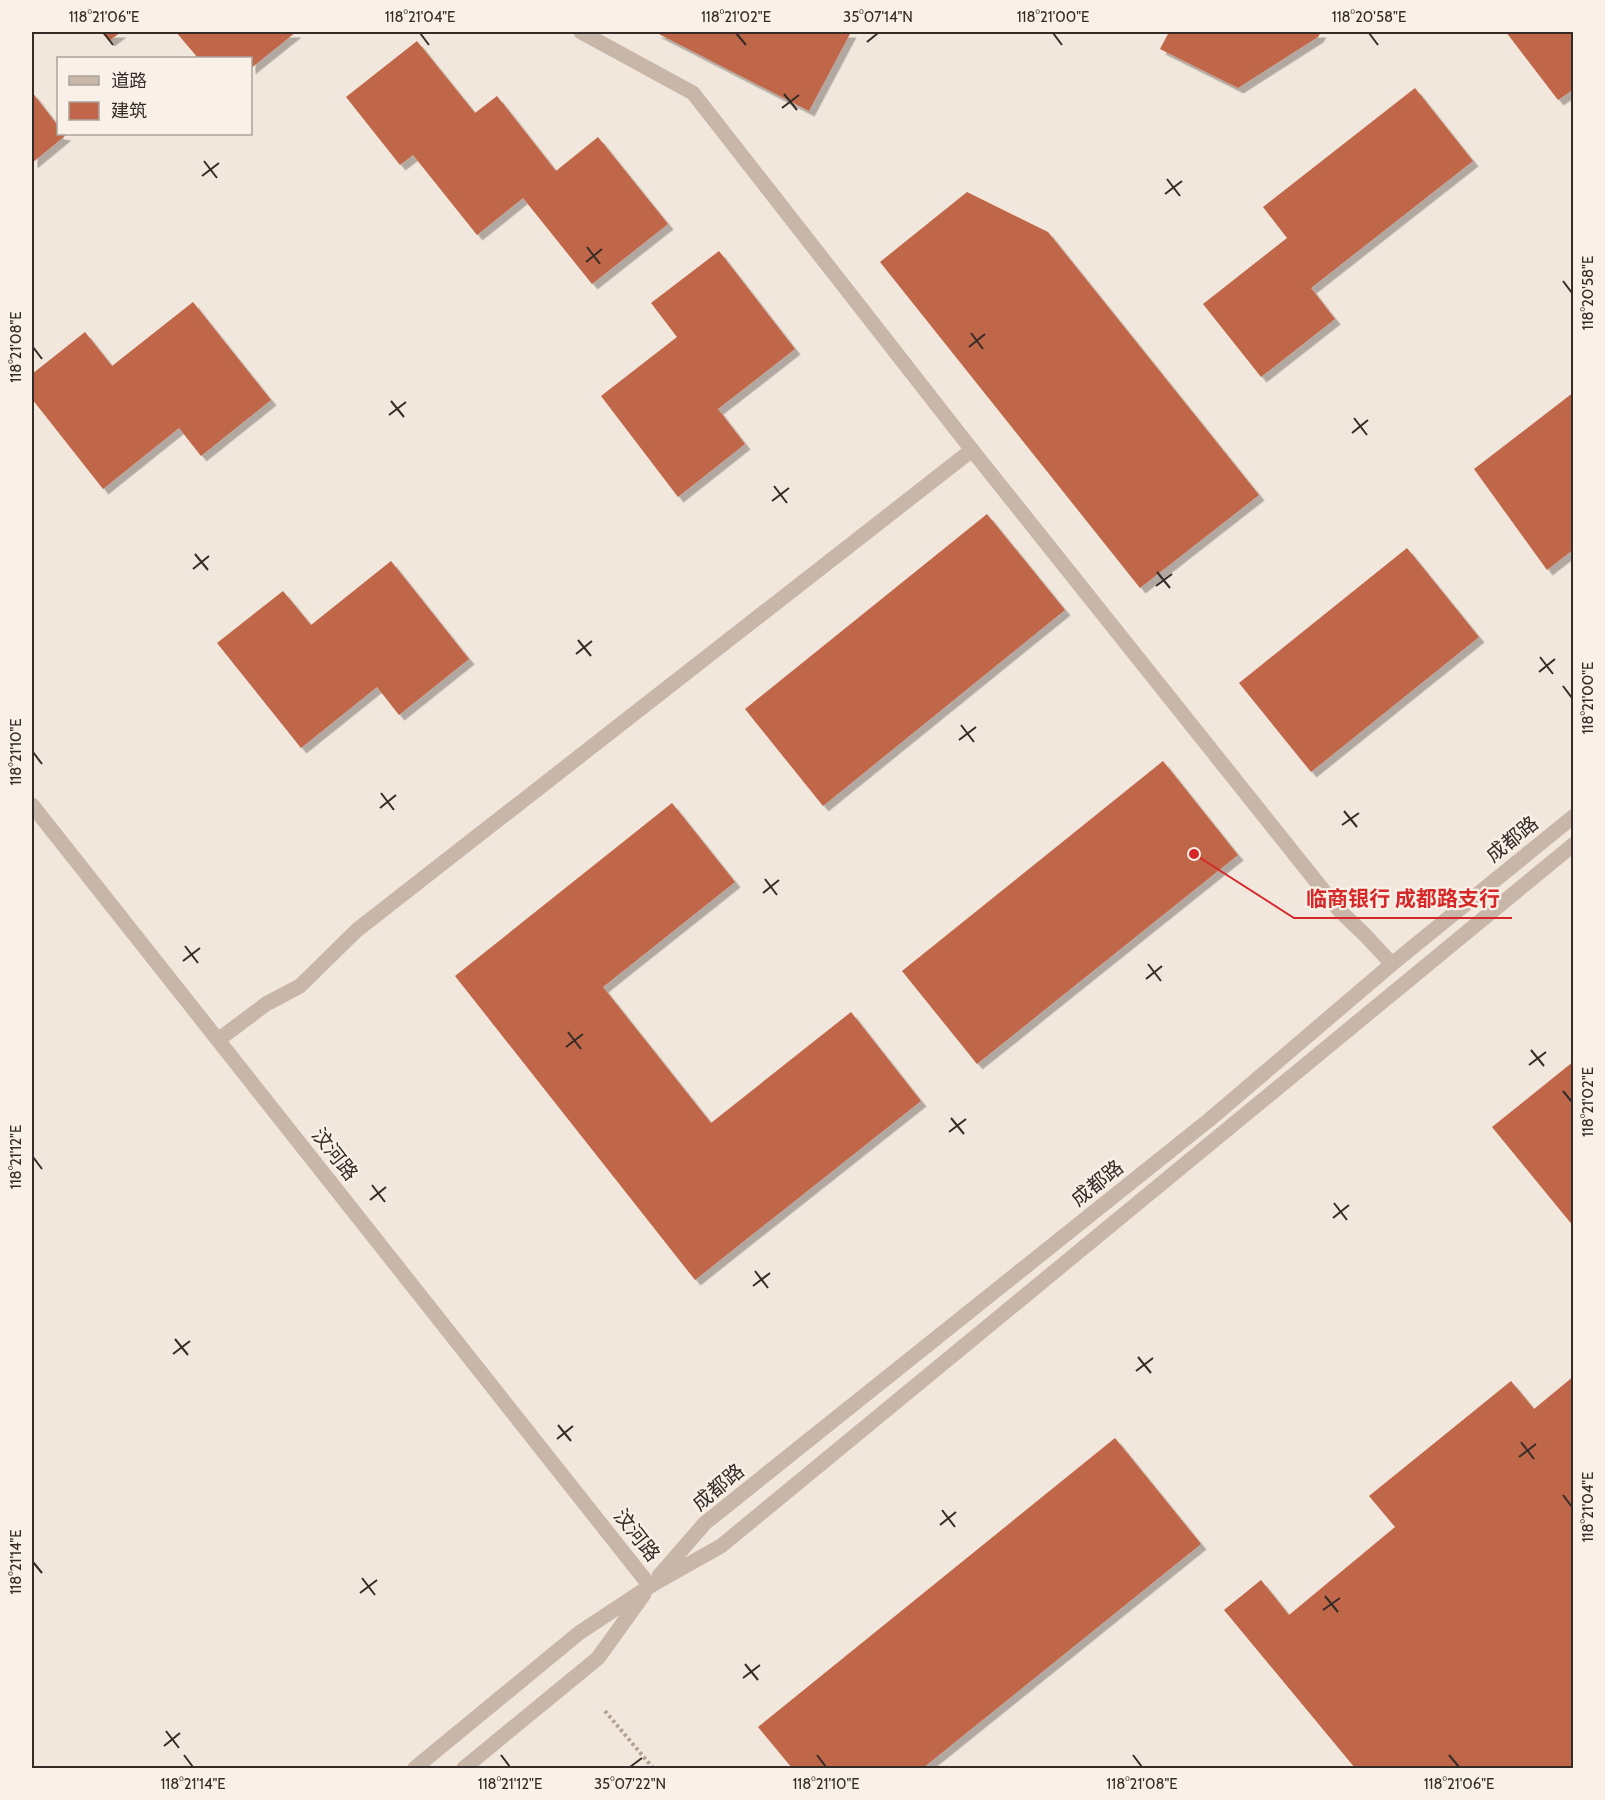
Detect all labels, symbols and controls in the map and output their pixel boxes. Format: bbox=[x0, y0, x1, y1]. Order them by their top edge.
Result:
text: 118°21'06"E bbox=[69, 8, 139, 26]
text: 118°21'04"E bbox=[385, 8, 455, 26]
text: 118°21'02"E bbox=[701, 8, 771, 26]
text: 35°07'14"N bbox=[843, 8, 913, 26]
text: 118°21'00"E bbox=[1017, 8, 1089, 26]
text: 118°20'58"E bbox=[1332, 8, 1406, 26]
legend bbox=[57, 57, 252, 135]
text: 道路 bbox=[111, 70, 147, 92]
text: 建筑 bbox=[111, 100, 147, 122]
text: 118°20'58"E bbox=[1579, 256, 1597, 330]
text: 118°21'08"E bbox=[7, 311, 25, 383]
text: 118°21'00"E bbox=[1579, 662, 1597, 734]
text: 118°21'10"E bbox=[7, 718, 25, 786]
street label: 成都路 bbox=[1481, 811, 1543, 867]
callout: 临商银行 成都路支行 bbox=[1294, 879, 1512, 918]
text: 临商银行 成都路支行 bbox=[1306, 886, 1500, 911]
text: 118°21'02"E bbox=[1579, 1067, 1597, 1137]
street label: 汶河路 bbox=[307, 1123, 363, 1185]
text: 118°21'12"E bbox=[7, 1125, 25, 1189]
street label: 成都路 bbox=[1066, 1155, 1128, 1211]
street label: 成都路 bbox=[687, 1459, 749, 1515]
text: 118°21'04"E bbox=[1579, 1472, 1597, 1542]
street label: 汶河路 bbox=[609, 1504, 665, 1566]
text: 118°21'14"E bbox=[7, 1529, 25, 1595]
text: 118°21'14"E bbox=[160, 1775, 226, 1793]
text: 118°21'12"E bbox=[478, 1775, 542, 1793]
text: 35°07'22"N bbox=[594, 1775, 666, 1793]
text: 118°21'10"E bbox=[792, 1775, 860, 1793]
text: 118°21'08"E bbox=[1106, 1775, 1178, 1793]
text: 118°21'06"E bbox=[1424, 1775, 1494, 1793]

